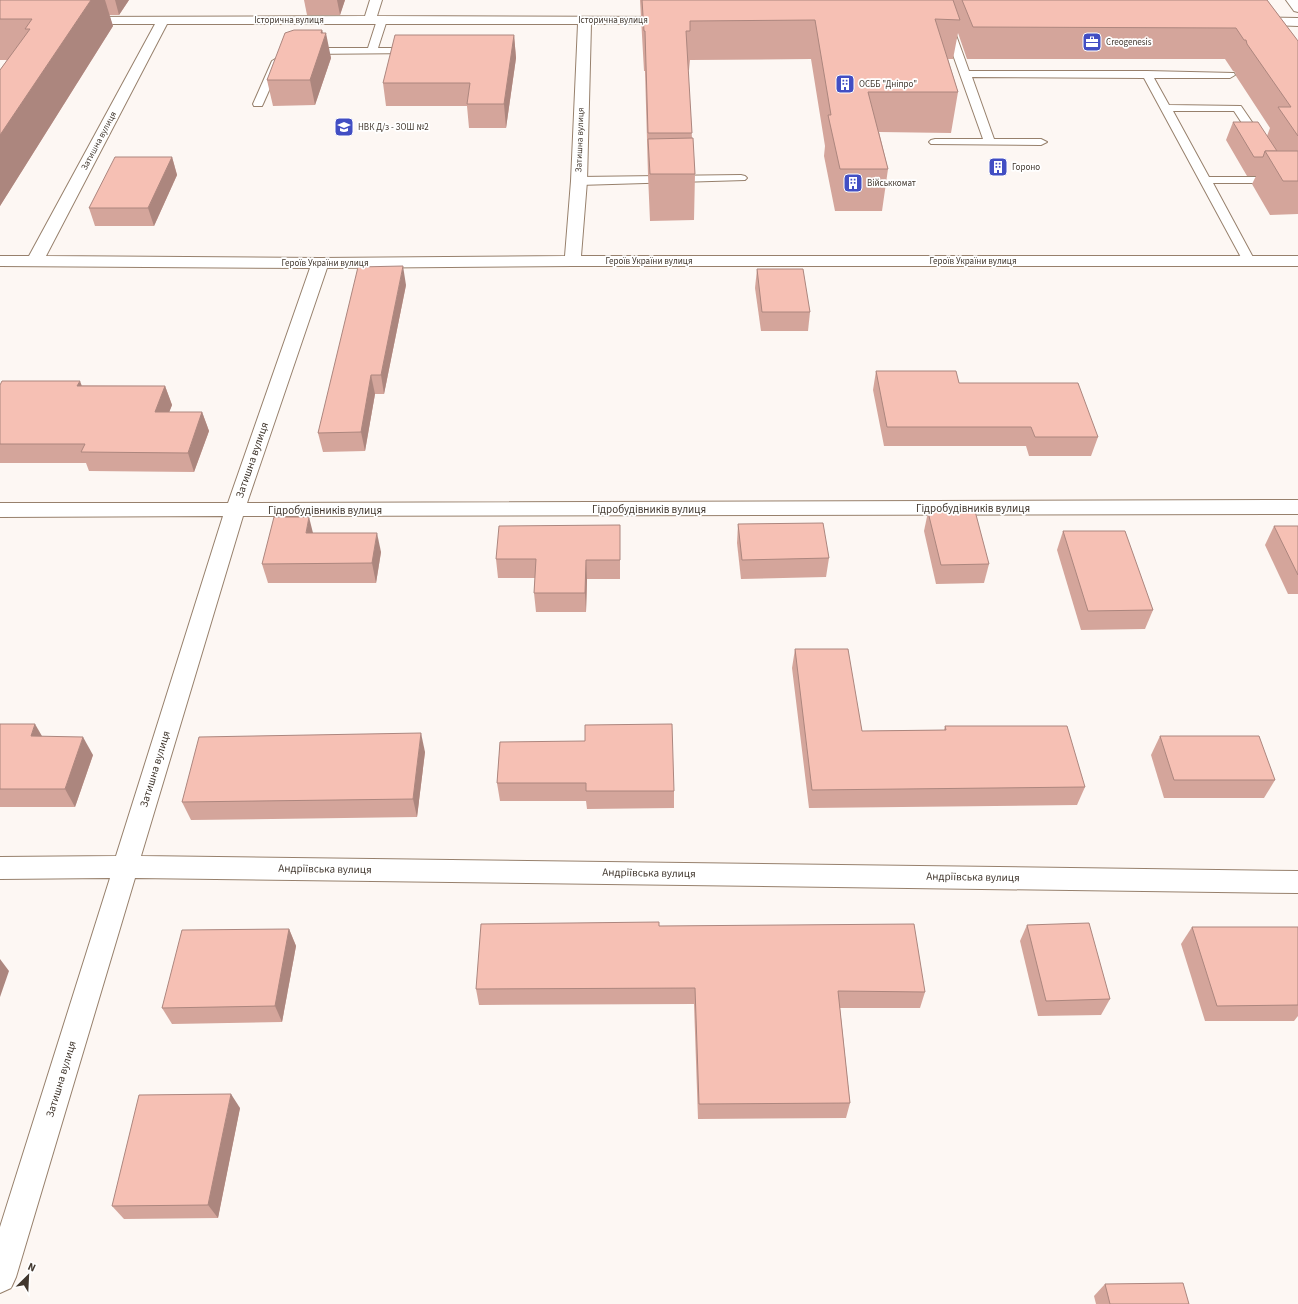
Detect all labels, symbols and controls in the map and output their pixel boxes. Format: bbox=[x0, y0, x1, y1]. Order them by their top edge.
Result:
street label: Історична вулиця bbox=[254, 14, 324, 27]
street label: Історична вулиця bbox=[578, 14, 648, 27]
office icon: Creogenesis bbox=[1081, 31, 1103, 53]
place label: Creogenesis bbox=[1106, 36, 1152, 49]
building icon: ОСББ "Днiпро" bbox=[834, 73, 856, 95]
place label: ОСББ "Днiпро" bbox=[859, 78, 917, 91]
street label: Затишна вулиця bbox=[572, 107, 588, 173]
street label: Затишна вулиця bbox=[78, 109, 120, 173]
school or university icon: НВК Д/з - ЗОШ №2 bbox=[333, 116, 355, 138]
place label: НВК Д/з - ЗОШ №2 bbox=[358, 121, 429, 134]
building icon: Гороно bbox=[987, 156, 1009, 178]
place label: Гороно bbox=[1012, 161, 1040, 174]
building icon: Військкомат bbox=[842, 172, 864, 194]
place label: Військкомат bbox=[867, 177, 916, 190]
street label: Героїв України вулиця bbox=[605, 255, 693, 268]
street label: Героїв України вулиця bbox=[929, 255, 1017, 268]
street label: Героїв України вулиця bbox=[281, 257, 369, 270]
street label: Затишна вулиця bbox=[232, 420, 272, 500]
street label: Гідробудівників вулиця bbox=[916, 501, 1030, 516]
street label: Гідробудівників вулиця bbox=[592, 502, 706, 517]
street label: Гідробудівників вулиця bbox=[268, 503, 382, 518]
street label: Затишна вулиця bbox=[136, 729, 174, 809]
street label: Андріївська вулиця bbox=[278, 861, 372, 877]
street label: Андріївська вулиця bbox=[602, 865, 696, 881]
street label: Андріївська вулиця bbox=[926, 869, 1020, 885]
street label: Затишна вулиця bbox=[42, 1039, 80, 1119]
north arrow bbox=[8, 1256, 48, 1296]
text: N bbox=[25, 1259, 38, 1276]

